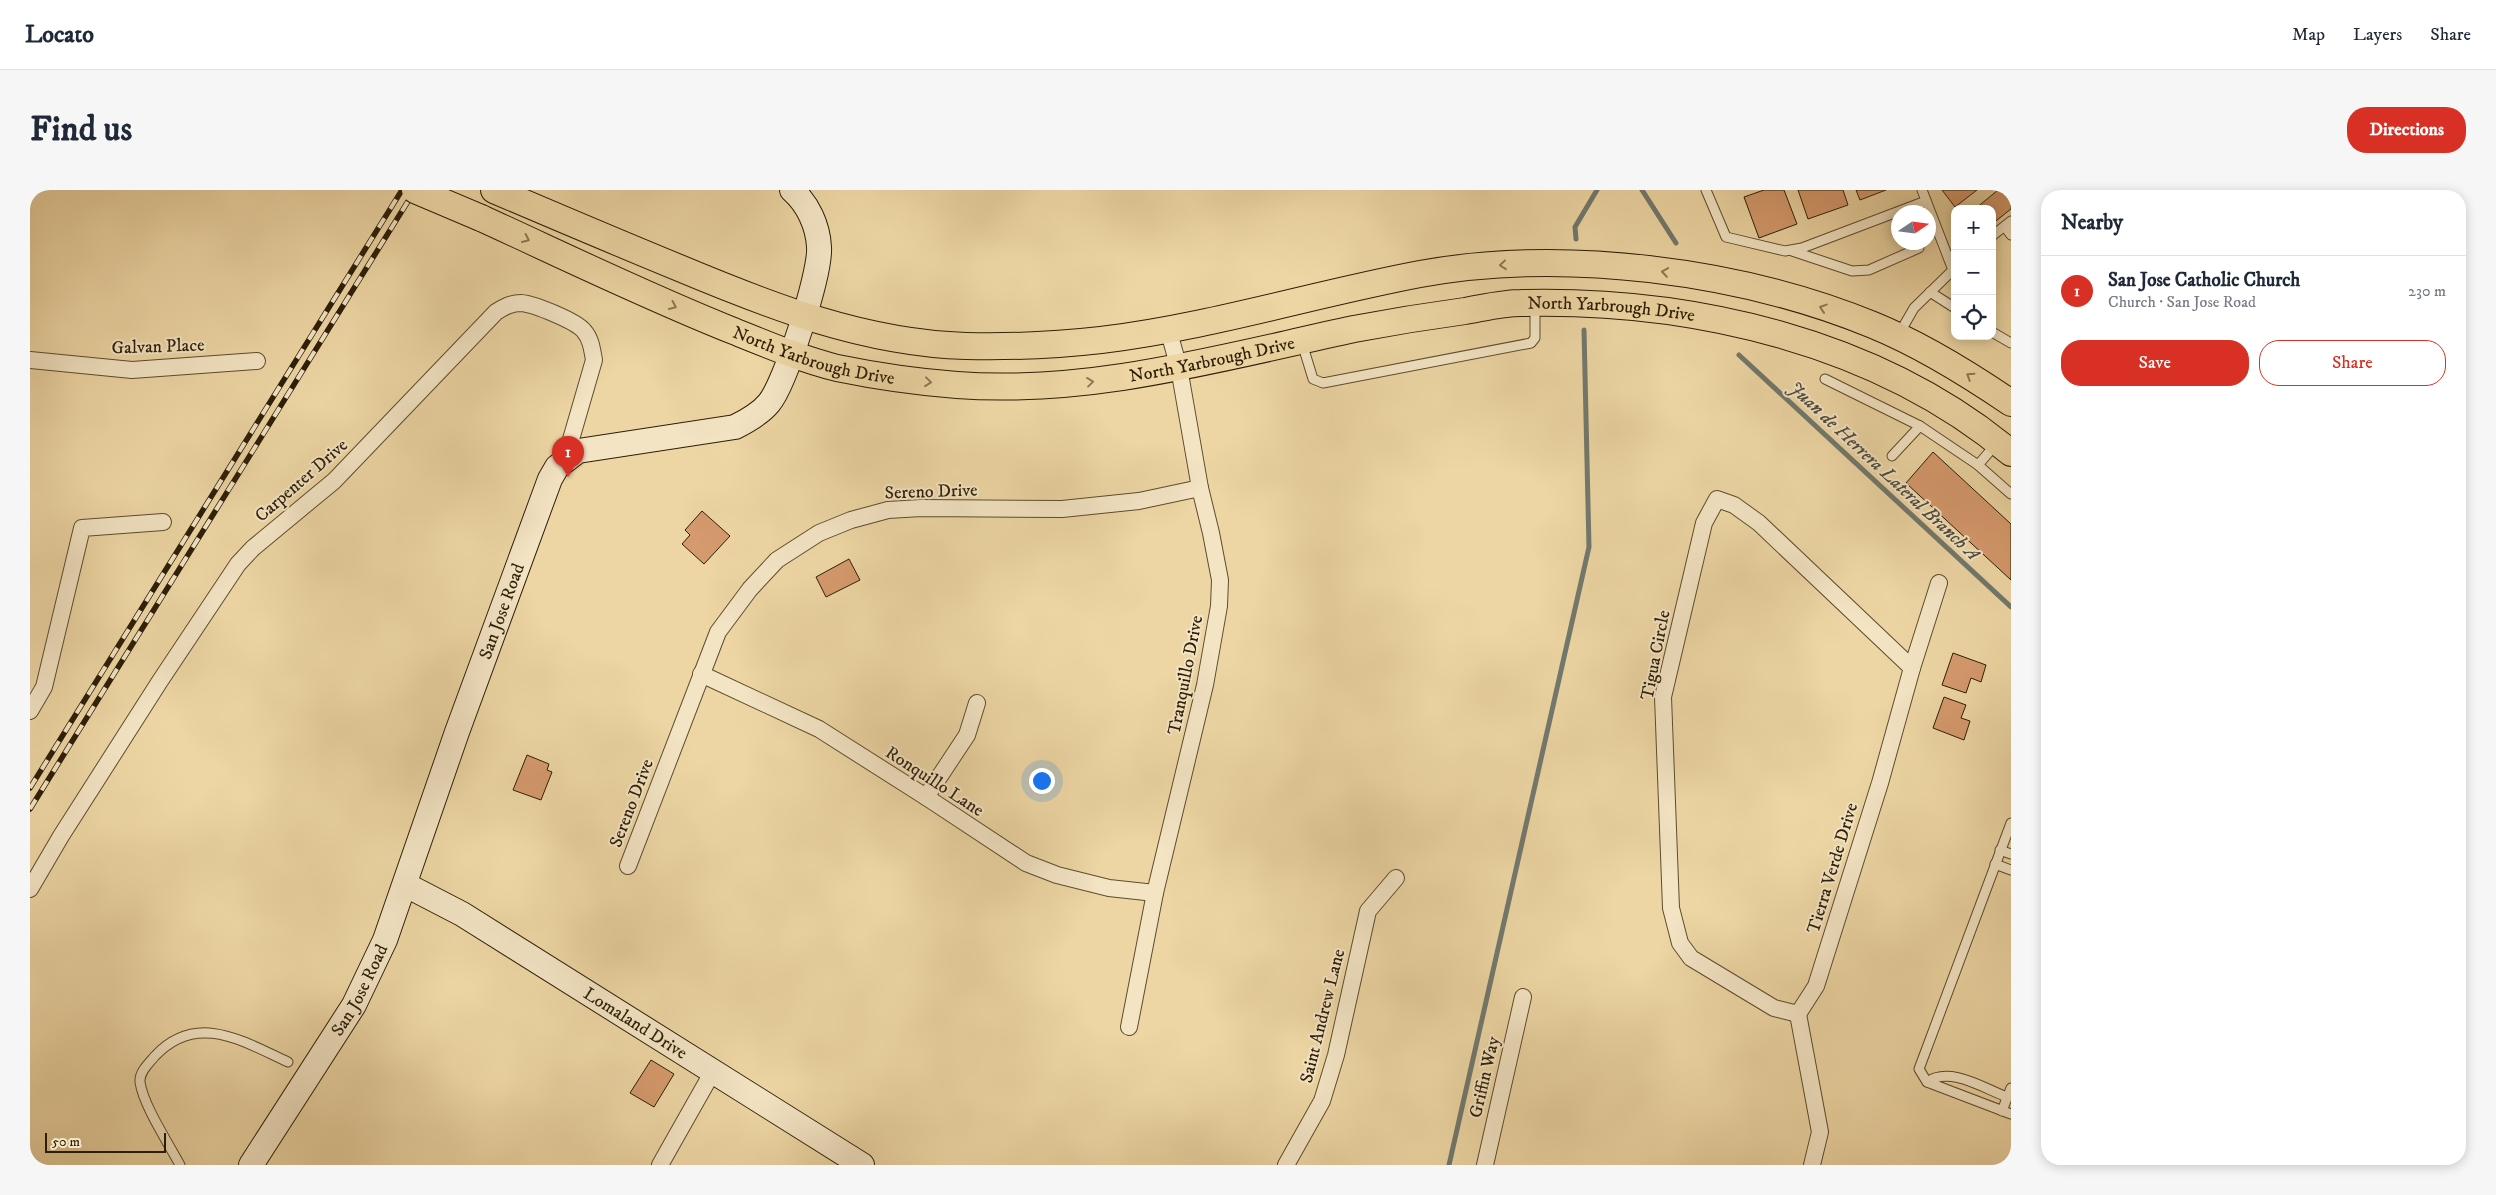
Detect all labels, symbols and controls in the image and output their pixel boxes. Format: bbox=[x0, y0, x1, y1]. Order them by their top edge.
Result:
text: Locato bbox=[25, 20, 94, 50]
text: Map bbox=[2292, 24, 2325, 46]
text: Layers bbox=[2353, 24, 2402, 46]
text: Share bbox=[2430, 24, 2471, 46]
button: Directions bbox=[2347, 107, 2466, 153]
text: Find us bbox=[30, 108, 132, 152]
north arrow bbox=[1891, 205, 1936, 250]
map controls bbox=[1951, 205, 1996, 340]
button: + bbox=[1951, 205, 1996, 250]
text: Nearby bbox=[2061, 210, 2123, 236]
one-way arrow bbox=[520, 232, 529, 242]
button: − bbox=[1951, 250, 1996, 295]
one-way arrow bbox=[1499, 259, 1507, 270]
one-way arrow bbox=[1661, 267, 1669, 278]
text: San Jose Catholic Church bbox=[2108, 269, 2300, 292]
text: 1 bbox=[2074, 281, 2080, 301]
text: 230 m bbox=[2408, 281, 2446, 301]
text: Church · San Jose Road bbox=[2108, 292, 2256, 312]
street label: North Yarbrough Drive bbox=[1527, 293, 1697, 327]
button: locate bbox=[1951, 295, 1996, 340]
one-way arrow bbox=[668, 300, 677, 310]
one-way arrow bbox=[1820, 303, 1828, 313]
street label: North Yarbrough Drive bbox=[729, 322, 896, 390]
street label: North Yarbrough Drive bbox=[1128, 333, 1297, 388]
street label: Galvan Place bbox=[111, 334, 205, 360]
button: Save bbox=[2061, 340, 2249, 386]
button: Share bbox=[2259, 340, 2446, 386]
one-way arrow bbox=[1967, 373, 1976, 382]
one-way arrow bbox=[925, 376, 933, 387]
water label: Juan de Herrera Lateral Branch A bbox=[1783, 376, 1985, 567]
one-way arrow bbox=[1087, 377, 1095, 388]
street label: Carpenter Drive bbox=[251, 434, 353, 527]
pin: 1 bbox=[552, 436, 584, 477]
street label: Sereno Drive bbox=[884, 479, 978, 505]
street label: San Jose Road bbox=[475, 561, 530, 663]
street label: Tigua Circle bbox=[1637, 608, 1675, 702]
street label: Tranquillo Drive bbox=[1164, 614, 1208, 737]
street label: Ronquillo Lane bbox=[881, 742, 988, 822]
street label: Sereno Drive bbox=[605, 756, 659, 851]
your location bbox=[1029, 768, 1055, 794]
street label: Tierra Verde Drive bbox=[1803, 800, 1863, 936]
street label: San Jose Road bbox=[327, 941, 393, 1041]
street label: Saint Andrew Lane bbox=[1296, 947, 1350, 1086]
street label: Lomaland Drive bbox=[579, 983, 691, 1065]
street label: Griffin Way bbox=[1465, 1034, 1505, 1120]
scale bar bbox=[45, 1130, 166, 1153]
text: 50 m bbox=[52, 1133, 80, 1151]

